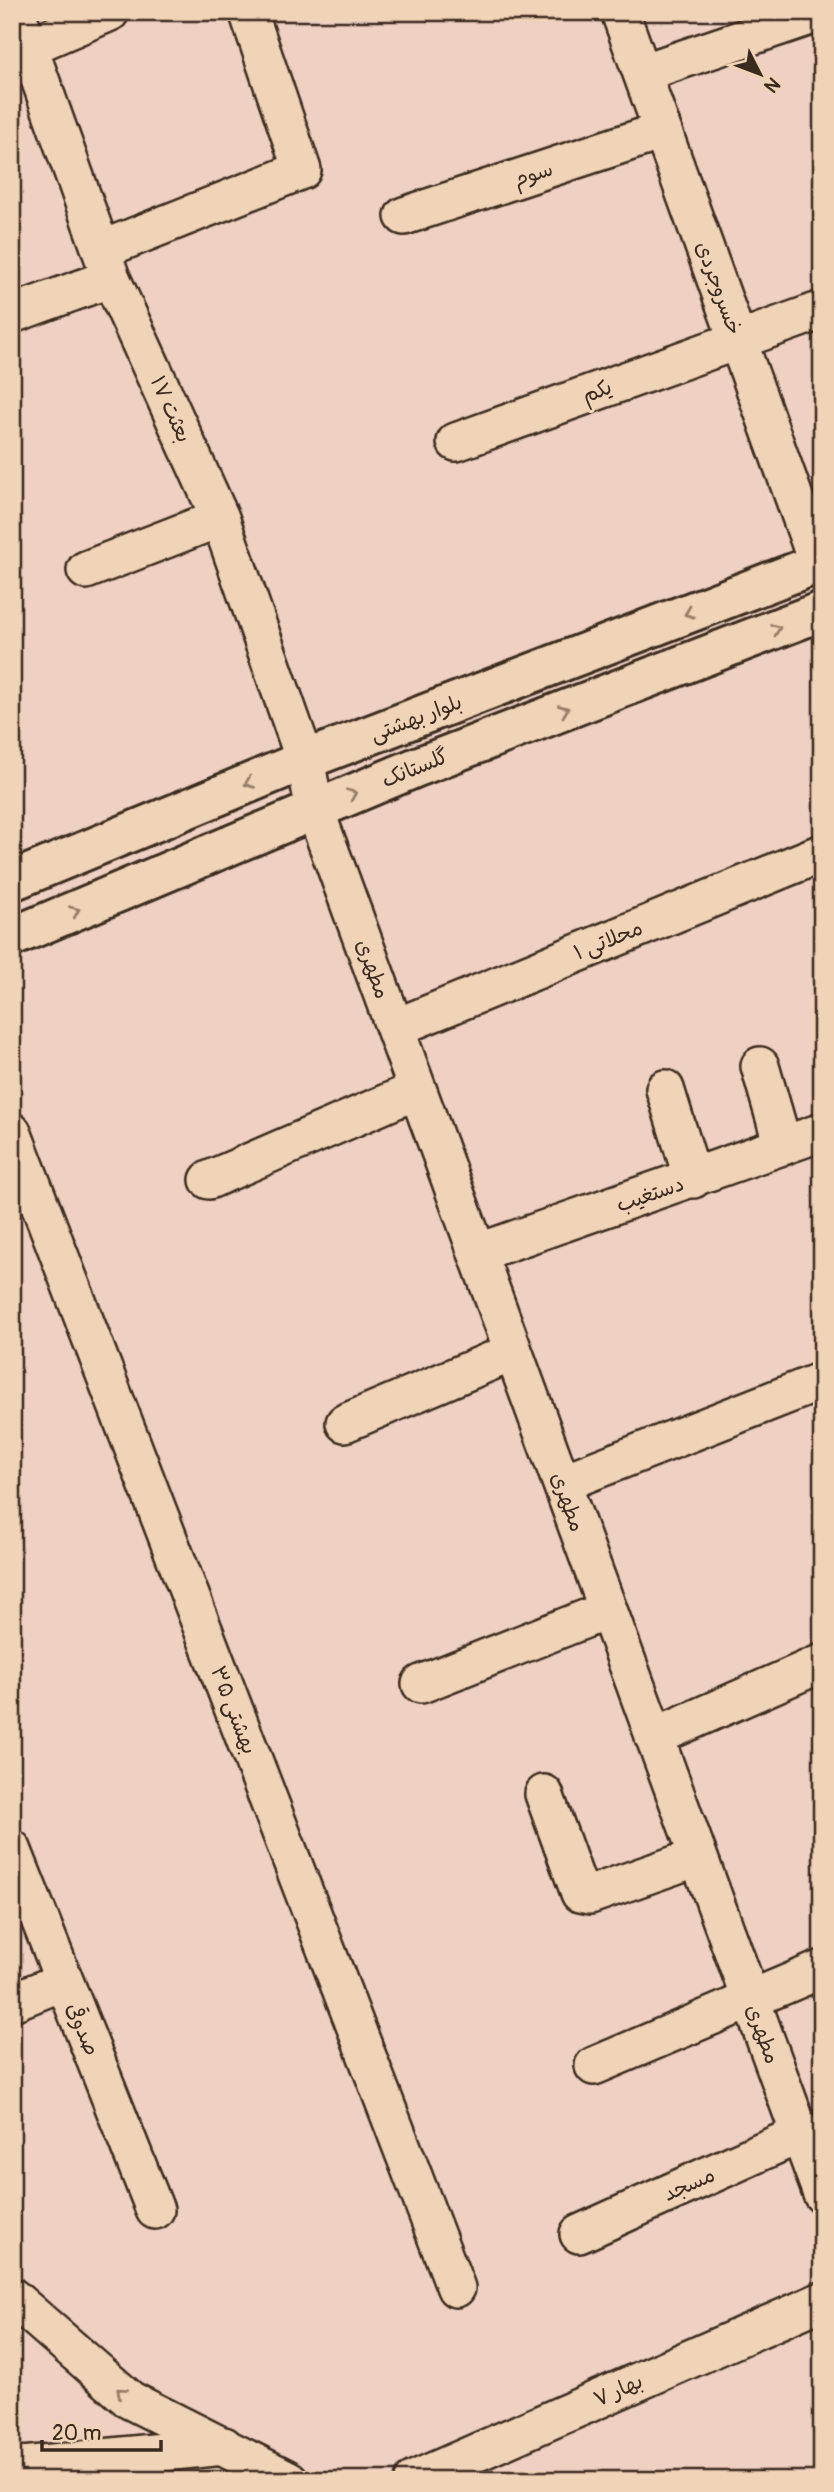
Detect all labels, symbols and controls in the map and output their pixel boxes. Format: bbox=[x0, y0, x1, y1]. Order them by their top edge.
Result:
north arrow bbox=[726, 38, 796, 108]
text: N bbox=[759, 72, 785, 98]
street label: سوم bbox=[510, 155, 557, 195]
street label: خسروجردی bbox=[689, 238, 748, 339]
street label: بعثت ۱۷ bbox=[144, 372, 197, 447]
street label: یکم bbox=[579, 374, 616, 411]
one-way arrow bbox=[684, 605, 696, 619]
one-way arrow bbox=[770, 623, 782, 637]
street label: بلوار بهشتی bbox=[366, 689, 466, 748]
one-way arrow bbox=[557, 705, 569, 719]
street label: گلستانک bbox=[378, 743, 453, 794]
one-way arrow bbox=[243, 775, 255, 789]
one-way arrow bbox=[345, 788, 358, 802]
one-way arrow bbox=[68, 905, 80, 919]
street label: محلاتی ۱ bbox=[570, 914, 647, 966]
street label: مطهری bbox=[349, 936, 396, 1003]
street label: دستغیب bbox=[613, 1170, 688, 1219]
street label: مطهری bbox=[544, 1469, 591, 1536]
street label: بهشتی ۳۵ bbox=[204, 1662, 263, 1758]
street label: صدوقی bbox=[60, 1999, 105, 2060]
street label: مطهری bbox=[739, 2001, 786, 2068]
street label: مسجد bbox=[659, 2161, 719, 2208]
street label: بهار ۷ bbox=[589, 2368, 647, 2413]
one-way arrow bbox=[116, 2388, 129, 2400]
scale bar bbox=[42, 2408, 161, 2452]
text: 20 m bbox=[52, 2420, 101, 2447]

